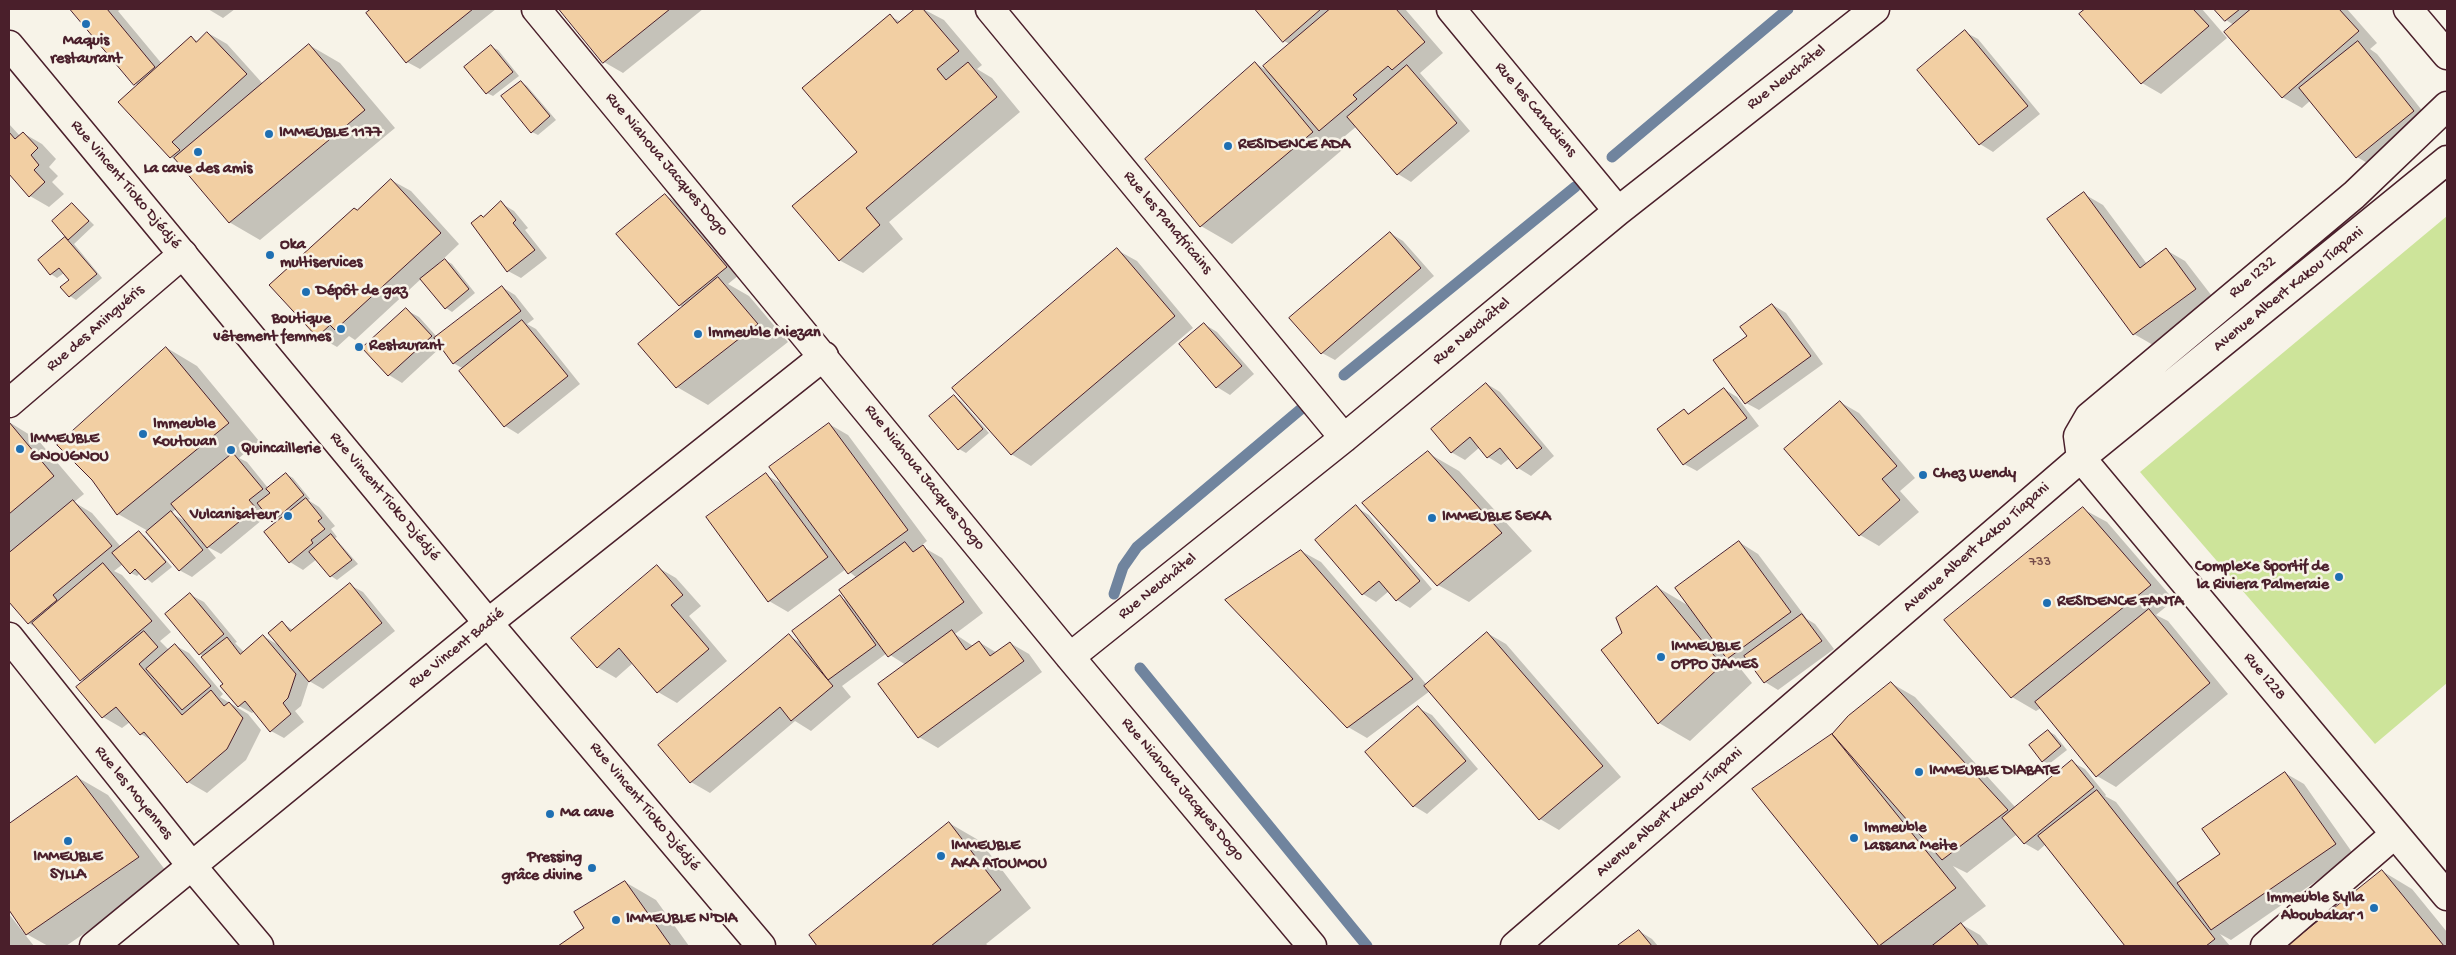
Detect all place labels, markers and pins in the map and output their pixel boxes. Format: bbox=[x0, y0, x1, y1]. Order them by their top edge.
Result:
marker: Maquis restaurant bbox=[80, 18, 92, 30]
place label: Maquis restaurant bbox=[50, 32, 122, 70]
place label: IMMEUBLE 1177 bbox=[279, 124, 382, 144]
marker: IMMEUBLE 1177 bbox=[263, 128, 275, 140]
place label: RESIDENCE ADA bbox=[1238, 136, 1350, 156]
marker: RESIDENCE ADA bbox=[1222, 140, 1234, 152]
marker: La cave des amis bbox=[192, 146, 204, 158]
place label: La cave des amis bbox=[144, 160, 252, 180]
place label: Oka multiservices bbox=[280, 236, 362, 274]
marker: Oka multiservices bbox=[264, 249, 276, 261]
place label: Dépôt de gaz bbox=[316, 282, 408, 302]
marker: Dépôt de gaz bbox=[300, 286, 312, 298]
place label: Boutique vêtement femmes bbox=[213, 310, 331, 348]
marker: Boutique vêtement femmes bbox=[335, 323, 347, 335]
place label: Immeuble Miezan bbox=[708, 324, 821, 344]
marker: Immeuble Miezan bbox=[692, 328, 704, 340]
place label: Restaurant bbox=[369, 337, 443, 357]
marker: Restaurant bbox=[353, 341, 365, 353]
place label: Immeuble Koutouan bbox=[153, 415, 216, 453]
marker: Immeuble Koutouan bbox=[137, 428, 149, 440]
place label: IMMEUBLE GNOUGNOU bbox=[30, 430, 109, 468]
place label: Quincaillerie bbox=[241, 440, 321, 460]
marker: IMMEUBLE GNOUGNOU bbox=[14, 443, 26, 455]
marker: Quincaillerie bbox=[225, 444, 237, 456]
place label: Chez Wendy bbox=[1933, 465, 2016, 485]
marker: Chez Wendy bbox=[1917, 469, 1929, 481]
place label: Vulcanisateur bbox=[190, 506, 278, 526]
place label: IMMEUBLE SEKA bbox=[1442, 508, 1551, 528]
marker: Vulcanisateur bbox=[282, 510, 294, 522]
marker: IMMEUBLE SEKA bbox=[1426, 512, 1438, 524]
place label: Complexe Sportif de la Riviera Palmeraie bbox=[2195, 558, 2329, 596]
marker: Complexe Sportif de la Riviera Palmeraie bbox=[2333, 571, 2345, 583]
place label: RESIDENCE FANTA bbox=[2057, 593, 2184, 613]
marker: RESIDENCE FANTA bbox=[2041, 597, 2053, 609]
place label: IMMEUBLE OPPO JAMES bbox=[1671, 638, 1758, 676]
marker: IMMEUBLE OPPO JAMES bbox=[1655, 651, 1667, 663]
place label: IMMEUBLE DIABATE bbox=[1929, 762, 2060, 782]
marker: IMMEUBLE DIABATE bbox=[1913, 766, 1925, 778]
place label: Ma cave bbox=[560, 804, 613, 824]
marker: Ma cave bbox=[544, 808, 556, 820]
place label: Immeuble Lassana Meite bbox=[1864, 819, 1957, 857]
marker: Immeuble Lassana Meite bbox=[1848, 832, 1860, 844]
marker: IMMEUBLE SYLLA bbox=[62, 835, 74, 847]
place label: IMMEUBLE AKA ATOUMOU bbox=[951, 837, 1047, 875]
place label: IMMEUBLE SYLLA bbox=[33, 848, 103, 886]
place label: Pressing grâce divine bbox=[502, 849, 582, 887]
marker: IMMEUBLE AKA ATOUMOU bbox=[935, 850, 947, 862]
marker: Pressing grâce divine bbox=[586, 862, 598, 874]
place label: Immeuble Sylla Aboubakar 1 bbox=[2266, 889, 2364, 927]
marker: Immeuble Sylla Aboubakar 1 bbox=[2368, 902, 2380, 914]
place label: IMMEUBLE N'DIA bbox=[626, 910, 737, 930]
marker: IMMEUBLE N'DIA bbox=[610, 914, 622, 926]

